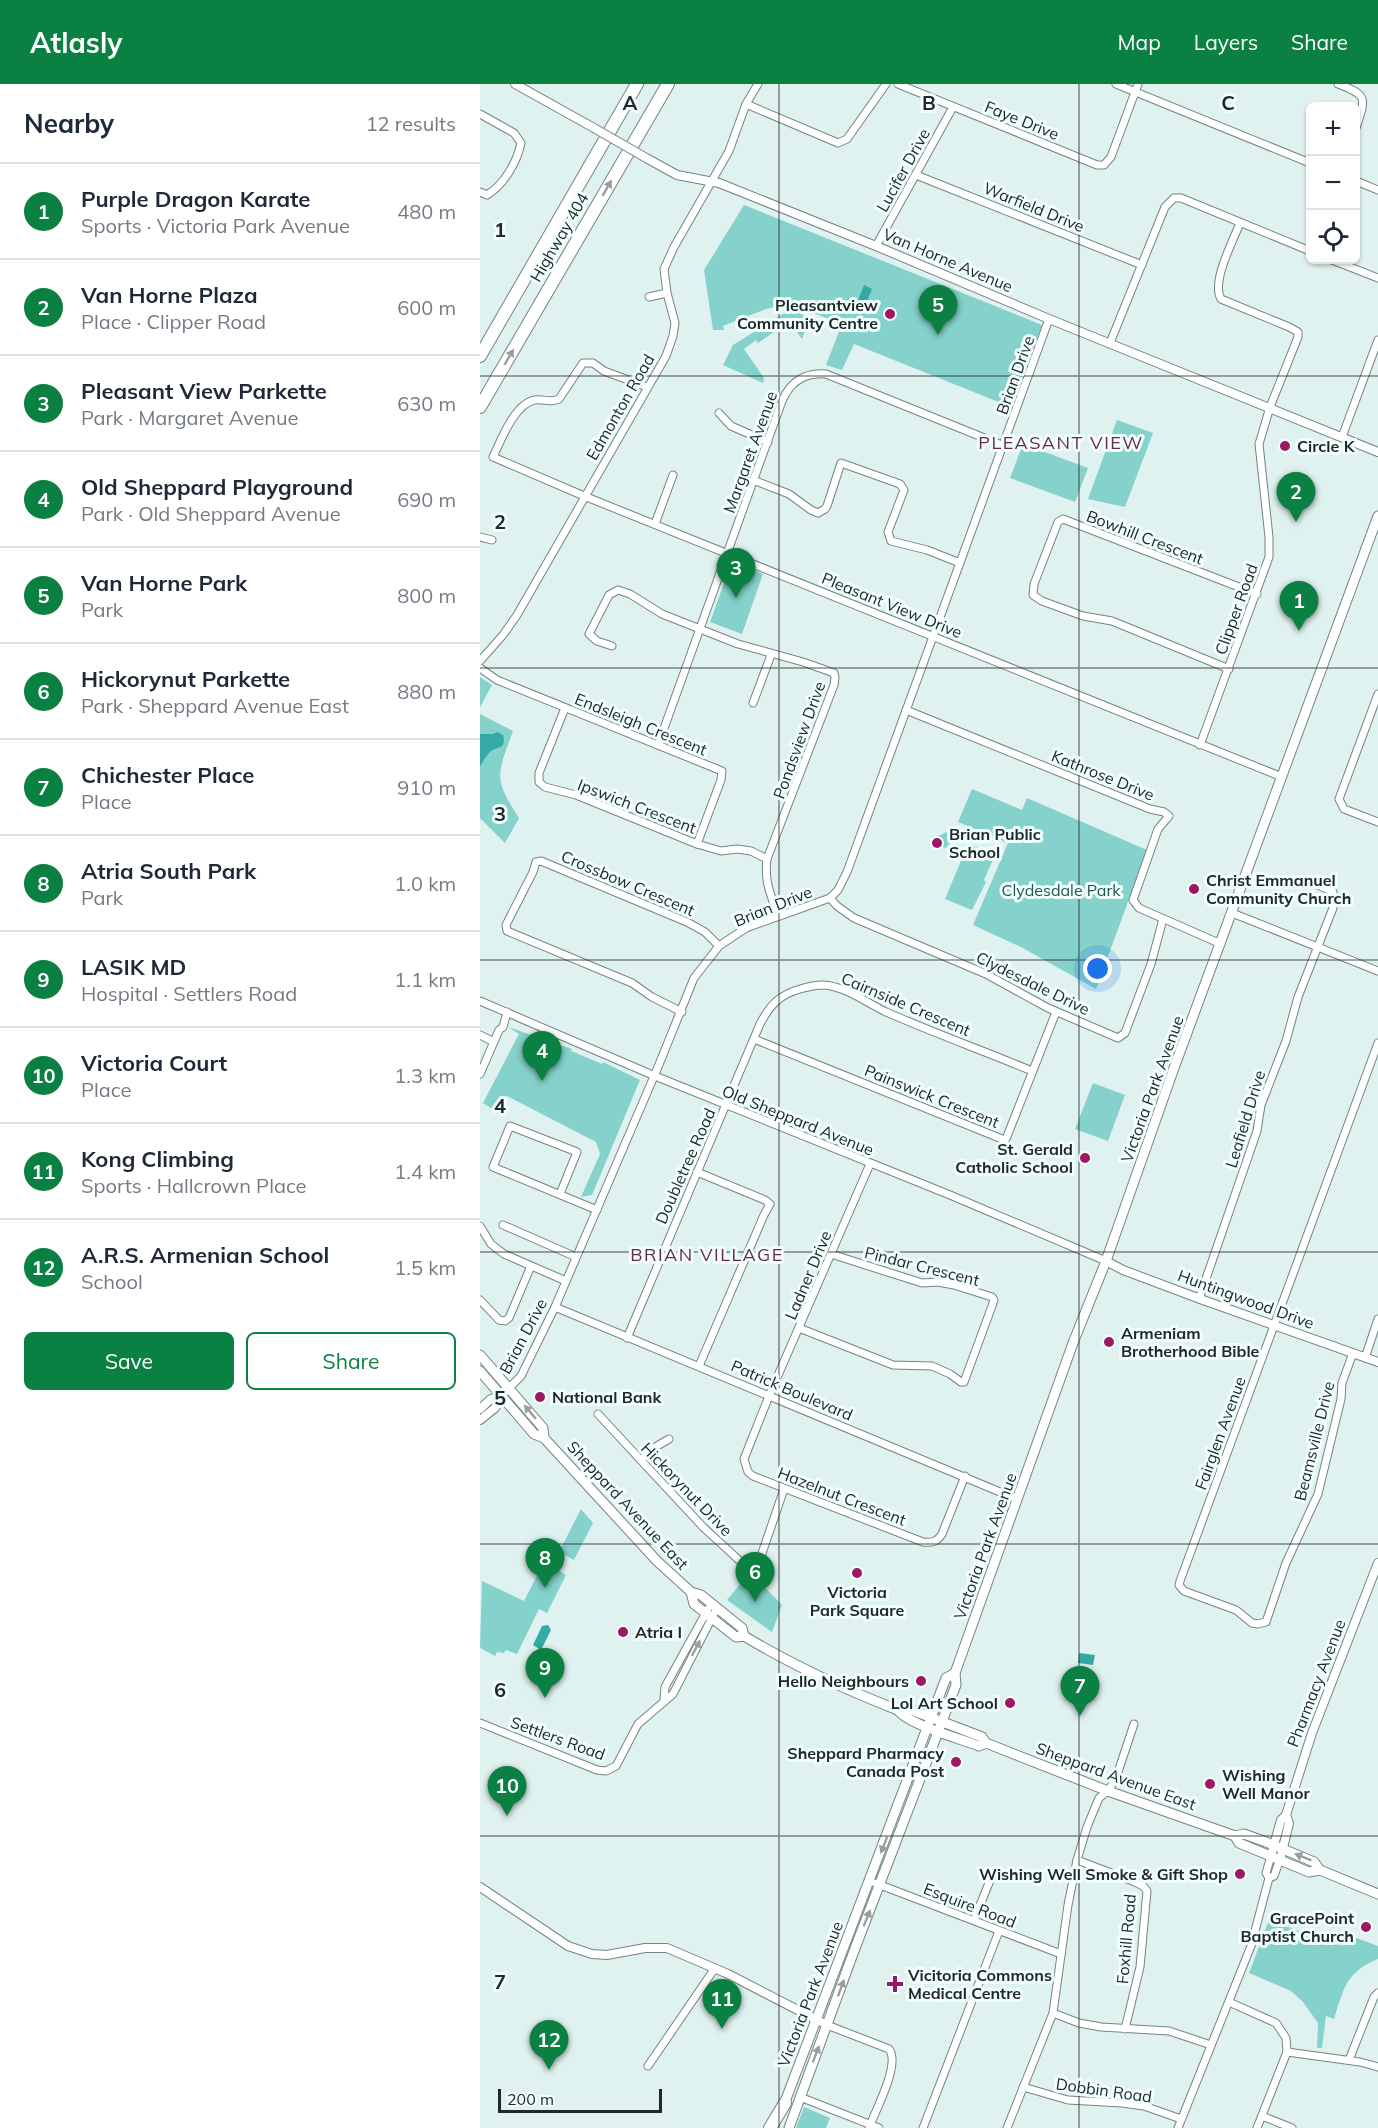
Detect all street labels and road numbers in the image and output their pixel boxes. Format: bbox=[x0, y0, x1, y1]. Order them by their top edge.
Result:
street label: Faye Drive bbox=[982, 96, 1062, 144]
street label: Lucifer Drive bbox=[872, 125, 934, 215]
street label: Warfield Drive bbox=[981, 178, 1087, 236]
street label: Highway 404 bbox=[525, 188, 593, 285]
street label: Van Horne Avenue bbox=[880, 224, 1016, 296]
street label: Brian Drive bbox=[992, 333, 1038, 417]
street label: Edmonton Road bbox=[582, 350, 658, 464]
street label: Margaret Avenue bbox=[719, 388, 781, 516]
street label: Bowhill Crescent bbox=[1084, 506, 1207, 569]
street label: Clipper Road bbox=[1210, 561, 1262, 657]
street label: Pleasant View Drive bbox=[819, 568, 965, 642]
street label: Pondsview Drive bbox=[768, 679, 830, 801]
street label: Endsleigh Crescent bbox=[572, 688, 710, 760]
street label: Kathrose Drive bbox=[1049, 745, 1157, 805]
street label: Ipswich Crescent bbox=[575, 774, 700, 838]
street label: Crossbow Crescent bbox=[558, 846, 698, 920]
street label: Brian Drive bbox=[731, 881, 815, 931]
street label: Clydesdale Drive bbox=[973, 947, 1093, 1019]
street label: Cairnside Crescent bbox=[838, 968, 974, 1040]
street label: Victoria Park Avenue bbox=[1116, 1013, 1188, 1165]
street label: Painswick Crescent bbox=[862, 1060, 1003, 1132]
street label: Leafield Drive bbox=[1221, 1068, 1269, 1170]
street label: Old Sheppard Avenue bbox=[719, 1080, 877, 1160]
street label: Doubletree Road bbox=[651, 1105, 719, 1227]
street label: Ladner Drive bbox=[780, 1228, 836, 1322]
street label: Pindar Crescent bbox=[863, 1242, 982, 1290]
street label: Huntingwood Drive bbox=[1175, 1265, 1317, 1333]
street label: Brian Drive bbox=[495, 1295, 551, 1377]
street label: Patrick Boulevard bbox=[728, 1355, 856, 1425]
street label: Fairglen Avenue bbox=[1190, 1374, 1250, 1492]
street label: Beamsville Drive bbox=[1289, 1379, 1339, 1503]
street label: Sheppard Avenue East bbox=[563, 1437, 693, 1574]
street label: Hickorynut Drive bbox=[637, 1438, 737, 1540]
street label: Hazelnut Crescent bbox=[775, 1462, 909, 1530]
street label: Victoria Park Avenue bbox=[949, 1470, 1021, 1622]
street label: Pharmacy Avenue bbox=[1282, 1616, 1350, 1750]
street label: Settlers Road bbox=[508, 1712, 608, 1764]
street label: Sheppard Avenue East bbox=[1033, 1738, 1199, 1814]
street label: Esquire Road bbox=[921, 1878, 1019, 1932]
street label: Foxhill Road bbox=[1112, 1893, 1140, 1985]
street label: Victoria Park Avenue bbox=[773, 1918, 847, 2070]
street label: Dobbin Road bbox=[1055, 2073, 1153, 2107]

